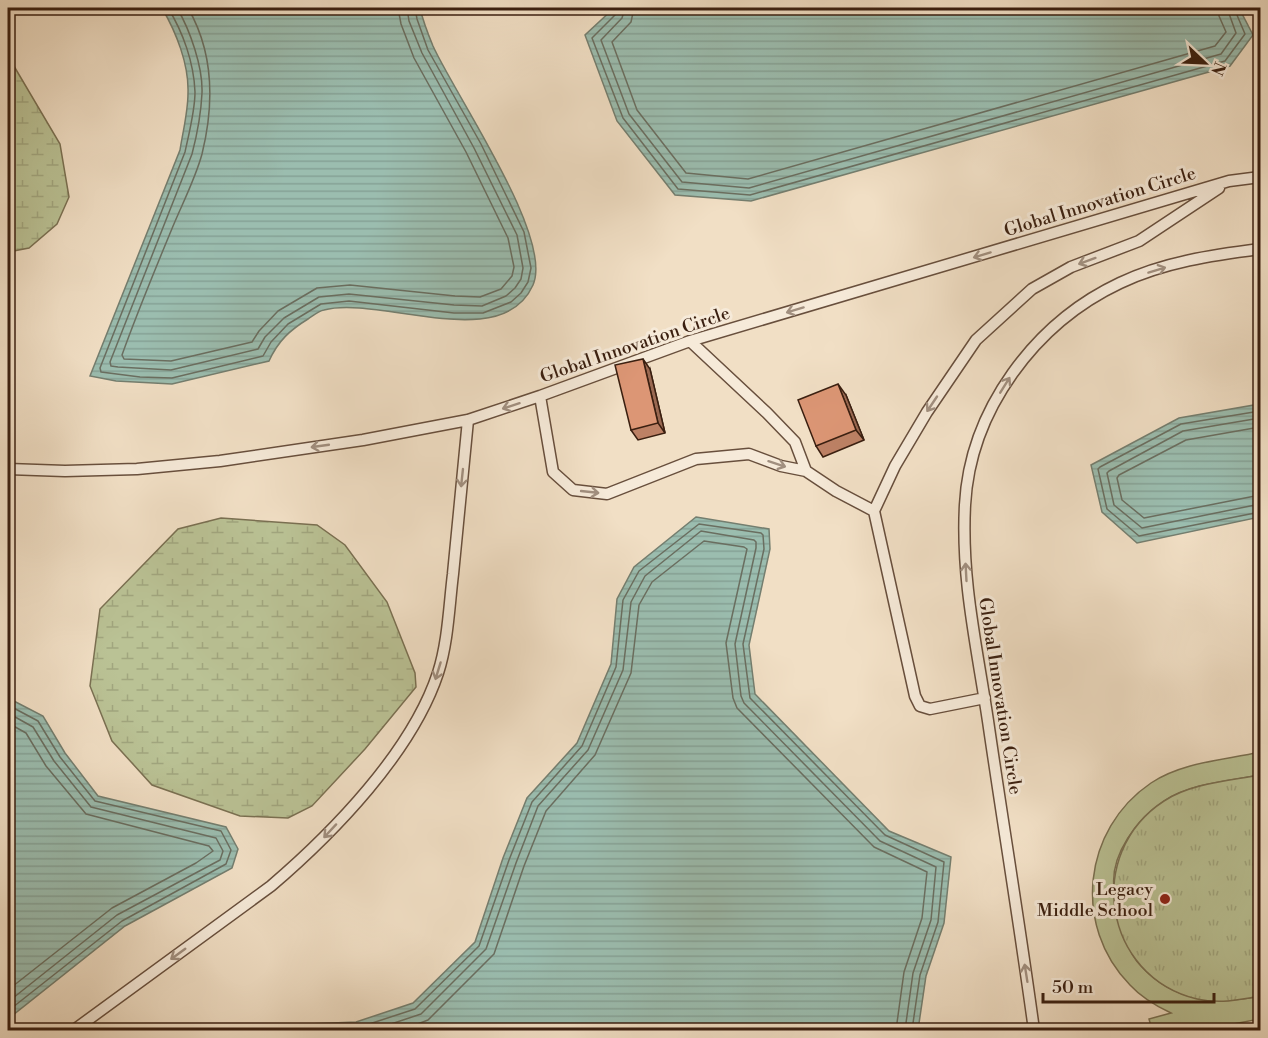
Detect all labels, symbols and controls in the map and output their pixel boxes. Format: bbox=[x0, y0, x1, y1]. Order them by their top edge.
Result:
north arrow bbox=[1175, 33, 1235, 93]
text: N bbox=[1206, 59, 1230, 79]
street label: Global Innovation Circle bbox=[1001, 162, 1199, 242]
one-way arrow bbox=[973, 250, 992, 261]
one-way arrow bbox=[1079, 256, 1097, 267]
one-way arrow bbox=[1147, 264, 1166, 275]
street label: Global Innovation Circle bbox=[537, 302, 733, 388]
one-way arrow bbox=[786, 305, 805, 316]
one-way arrow bbox=[1000, 377, 1012, 394]
one-way arrow bbox=[926, 396, 938, 412]
one-way arrow bbox=[502, 401, 521, 412]
one-way arrow bbox=[311, 441, 331, 452]
one-way arrow bbox=[767, 459, 786, 470]
one-way arrow bbox=[456, 467, 467, 487]
one-way arrow bbox=[580, 487, 600, 498]
one-way arrow bbox=[960, 563, 971, 583]
street label: Global Innovation Circle bbox=[973, 596, 1027, 796]
one-way arrow bbox=[432, 661, 443, 680]
one-way arrow bbox=[323, 824, 337, 839]
place label: Legacy Middle School bbox=[1037, 878, 1154, 922]
marker: Legacy Middle School bbox=[1158, 892, 1172, 906]
one-way arrow bbox=[171, 947, 187, 960]
one-way arrow bbox=[1020, 963, 1031, 983]
scale bar bbox=[1043, 966, 1214, 1004]
text: 50 m bbox=[1052, 976, 1094, 999]

